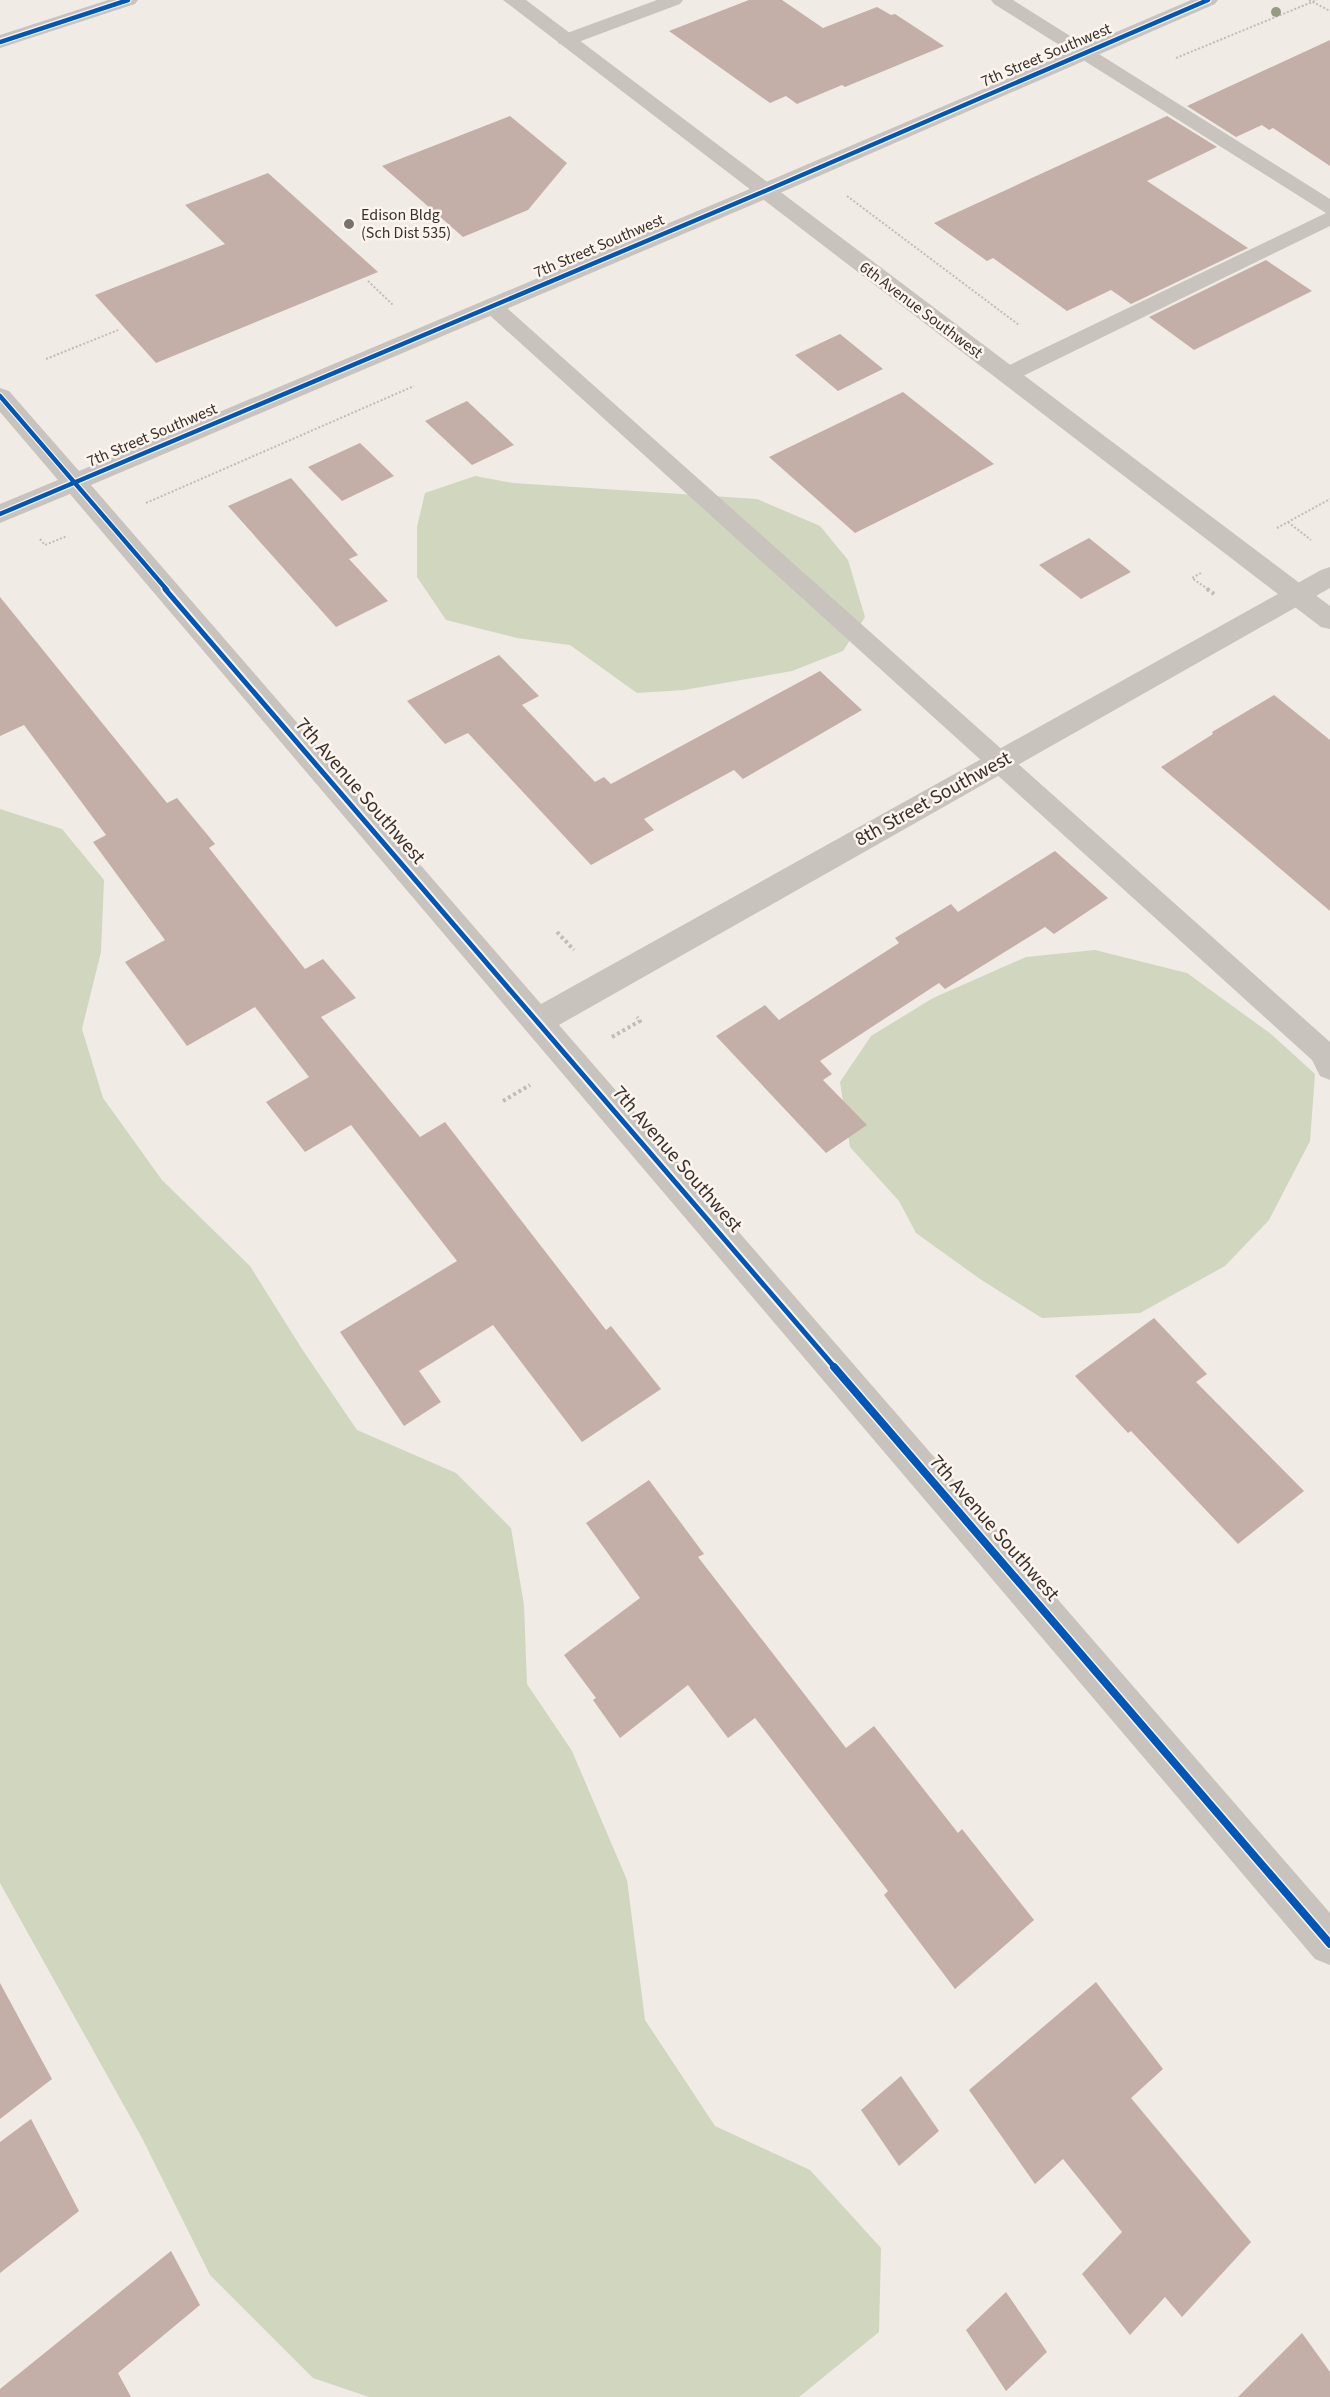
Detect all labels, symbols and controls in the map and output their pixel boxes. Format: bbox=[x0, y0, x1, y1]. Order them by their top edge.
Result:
street label: 7th Street Southwest bbox=[977, 17, 1115, 92]
place label: Edison Bldg (Sch Dist 535) bbox=[361, 204, 451, 244]
street label: 7th Street Southwest bbox=[530, 208, 668, 283]
marker: Edison Bldg (Sch Dist 535) bbox=[342, 217, 356, 231]
street label: 6th Avenue Southwest bbox=[855, 256, 988, 364]
street label: 7th Street Southwest bbox=[83, 397, 221, 472]
street label: 7th Avenue Southwest bbox=[288, 712, 432, 871]
street label: 8th Street Southwest bbox=[850, 744, 1016, 854]
street label: 7th Avenue Southwest bbox=[605, 1080, 749, 1239]
street label: 7th Avenue Southwest bbox=[922, 1449, 1066, 1608]

